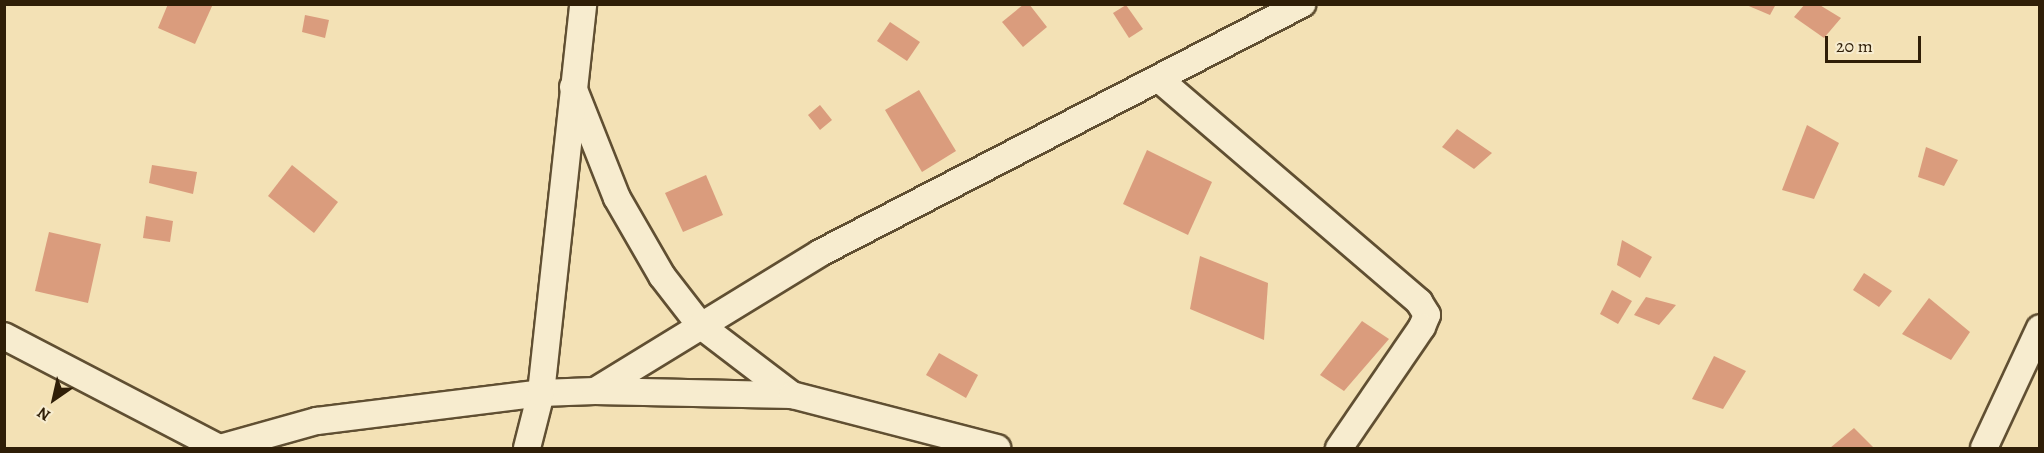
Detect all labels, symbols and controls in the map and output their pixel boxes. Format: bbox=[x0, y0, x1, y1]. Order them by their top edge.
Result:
scale bar bbox=[1828, 24, 1924, 62]
text: 20 m bbox=[1836, 34, 1873, 58]
north arrow bbox=[24, 369, 84, 429]
text: N bbox=[33, 402, 55, 426]

